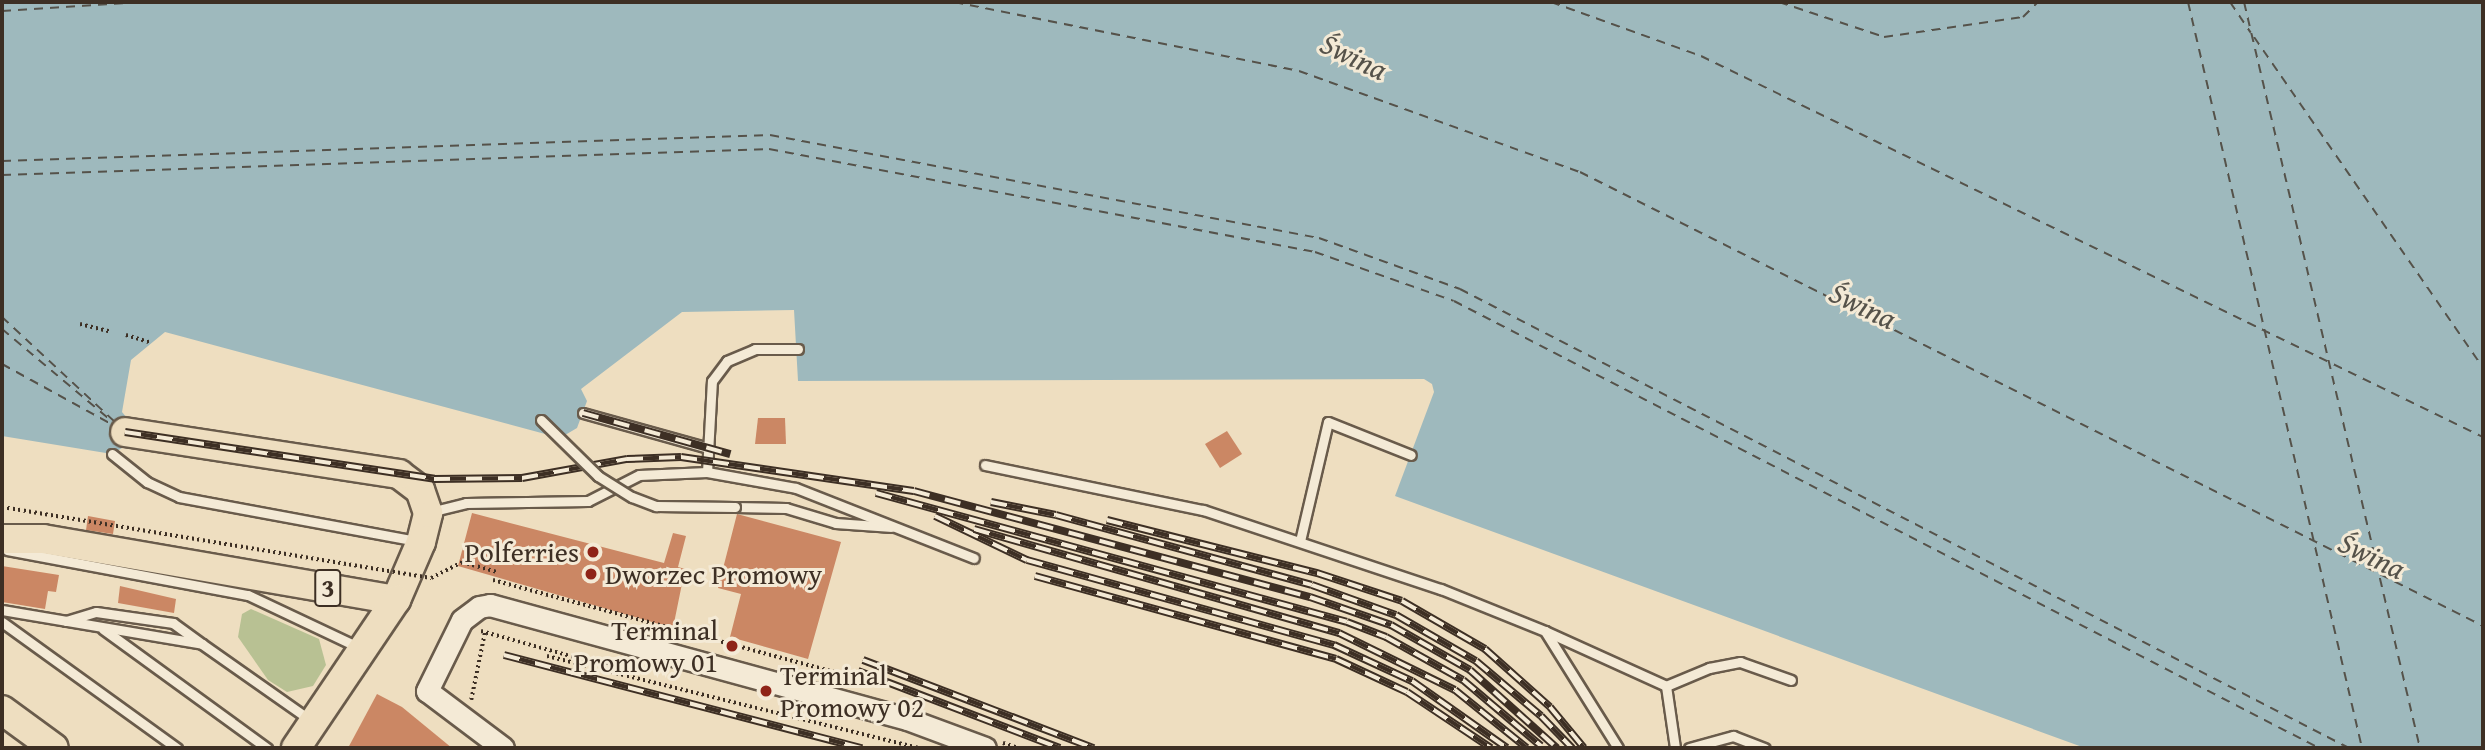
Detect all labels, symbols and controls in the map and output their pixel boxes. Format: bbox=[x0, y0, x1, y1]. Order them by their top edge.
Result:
water label: Świna bbox=[1315, 25, 1393, 87]
water label: Świna bbox=[1824, 274, 1902, 336]
water label: Świna bbox=[2333, 524, 2411, 586]
place label: Polferries bbox=[464, 535, 579, 569]
marker: Polferries bbox=[585, 544, 601, 560]
place label: Dworzec Promowy bbox=[605, 557, 822, 591]
road number: 3 bbox=[314, 566, 342, 610]
marker: Dworzec Promowy bbox=[583, 566, 599, 582]
place label: Terminal Promowy 01 bbox=[574, 613, 718, 679]
marker: Terminal Promowy 01 bbox=[724, 638, 740, 654]
place label: Terminal Promowy 02 bbox=[780, 658, 924, 724]
marker: Terminal Promowy 02 bbox=[758, 683, 774, 699]

